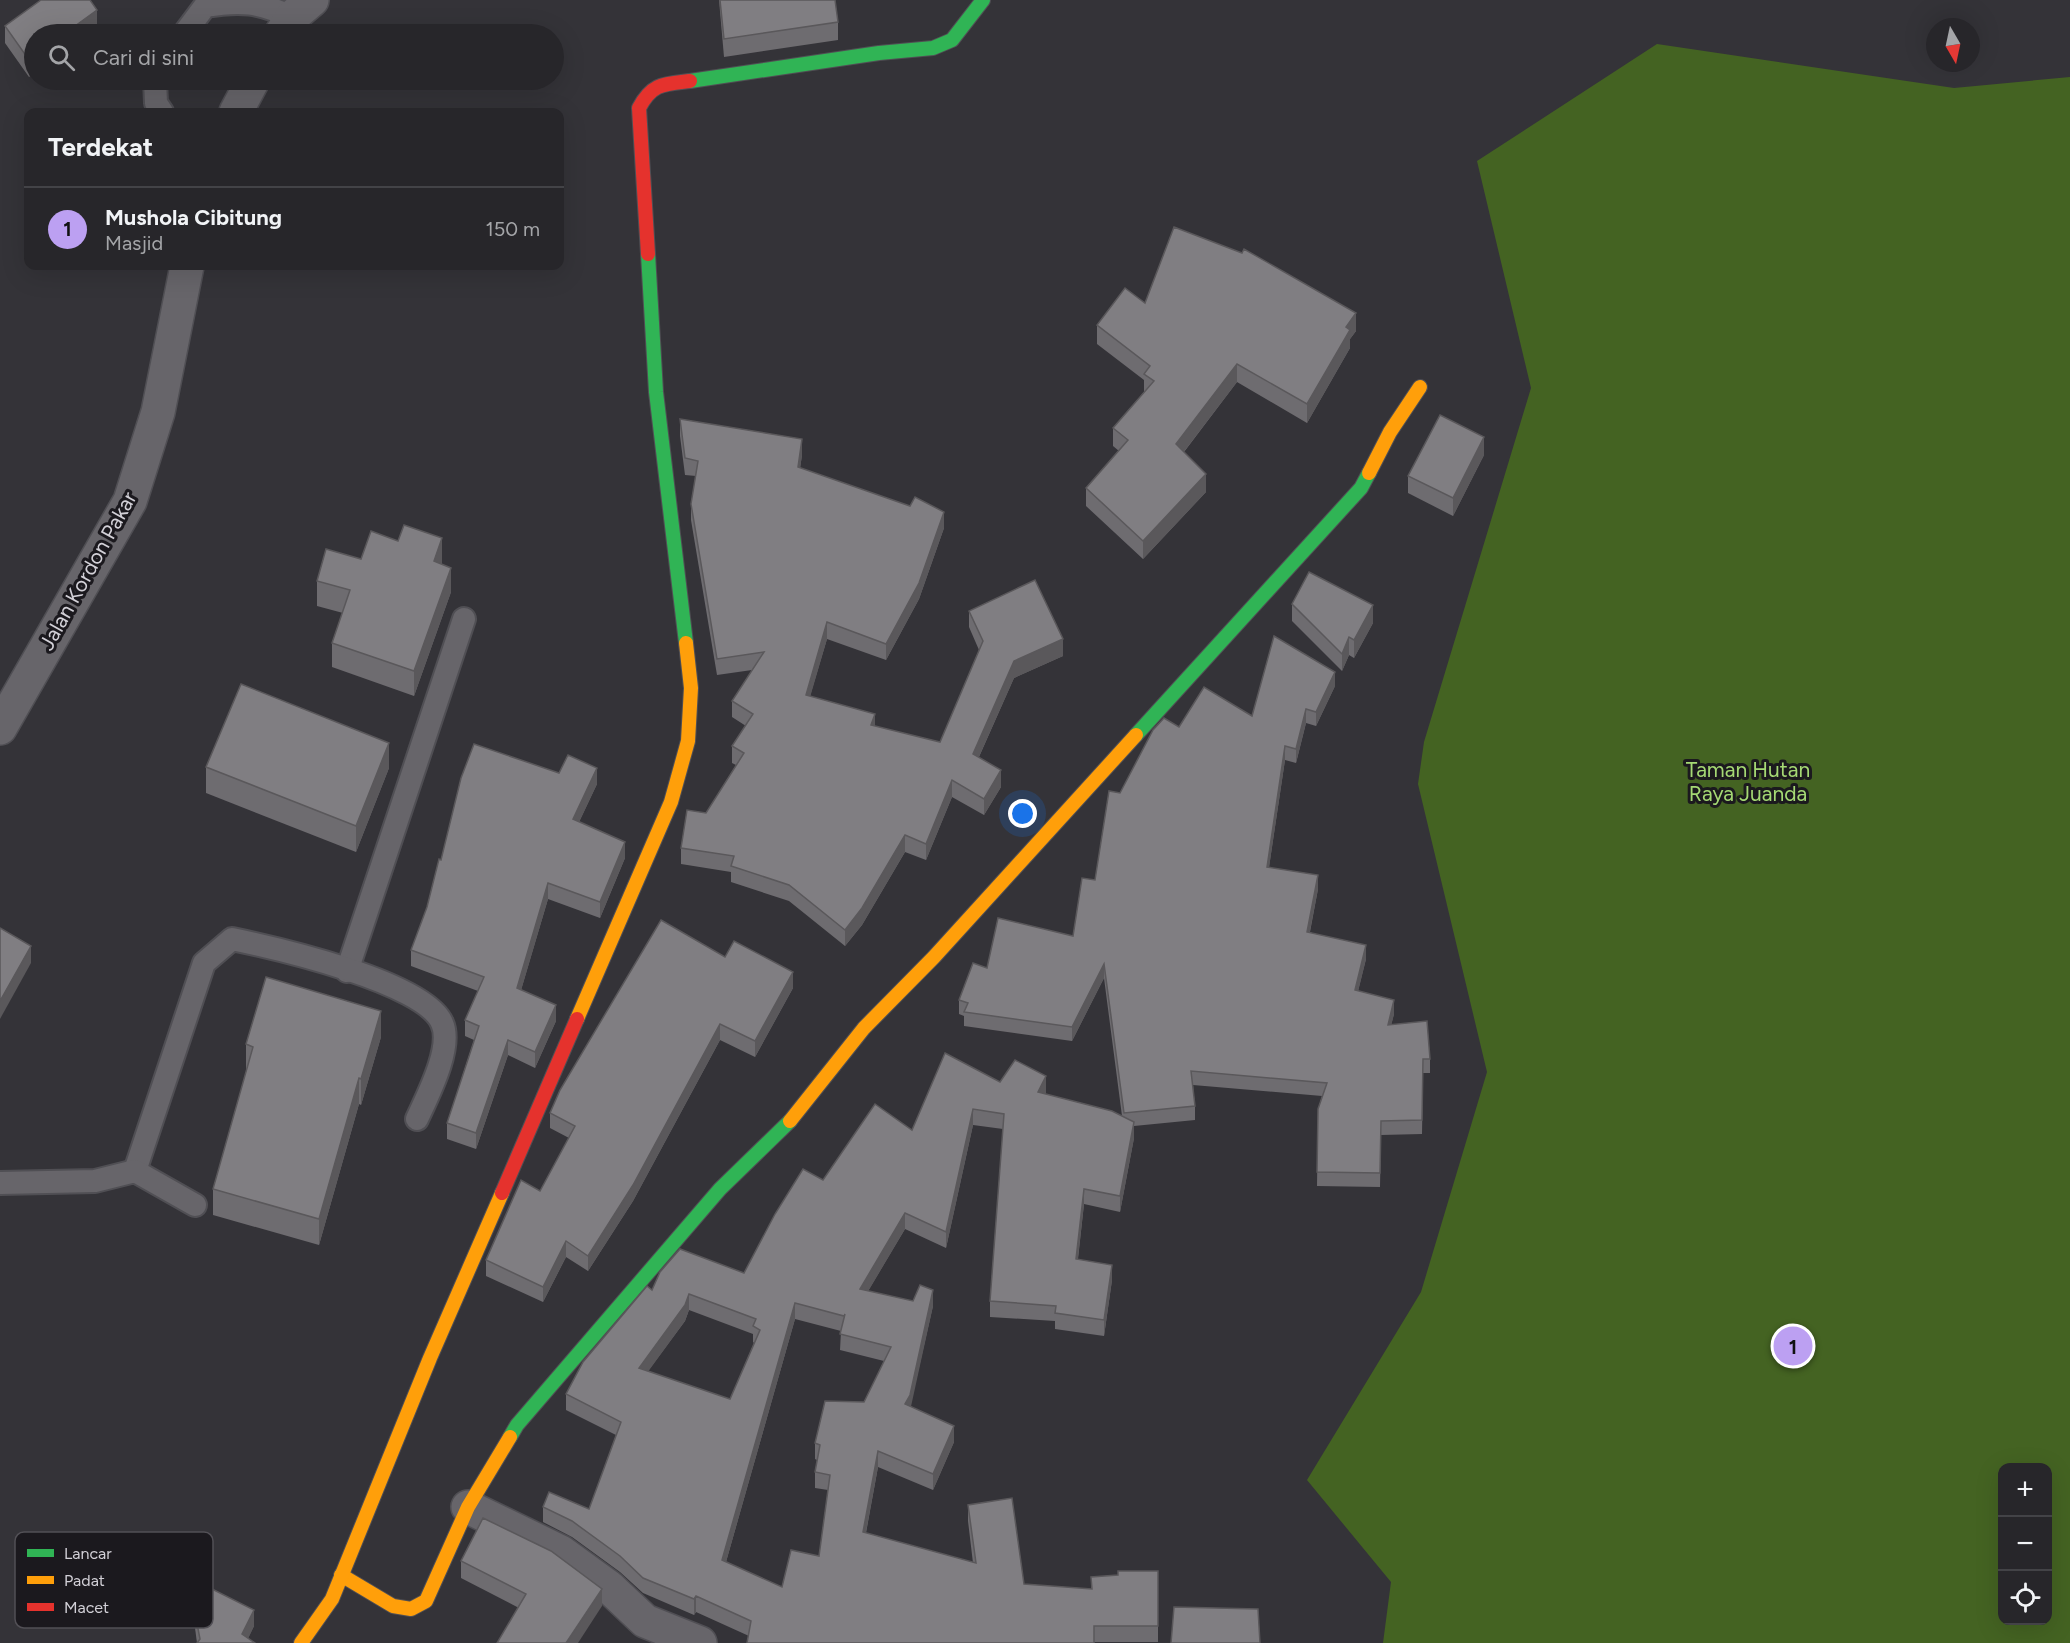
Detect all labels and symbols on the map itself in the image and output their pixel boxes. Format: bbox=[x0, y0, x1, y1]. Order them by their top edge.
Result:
north arrow bbox=[1926, 18, 1980, 72]
street label: Jalan Kordon Pakar bbox=[34, 487, 142, 654]
park label: Taman Hutan Raya Juanda bbox=[1686, 757, 1810, 806]
your location bbox=[1008, 799, 1037, 828]
pin: 1 bbox=[1774, 1324, 1812, 1368]
legend bbox=[15, 1532, 213, 1628]
text: Lancar bbox=[64, 1544, 112, 1563]
text: Padat bbox=[64, 1571, 105, 1590]
text: Macet bbox=[64, 1598, 109, 1617]

